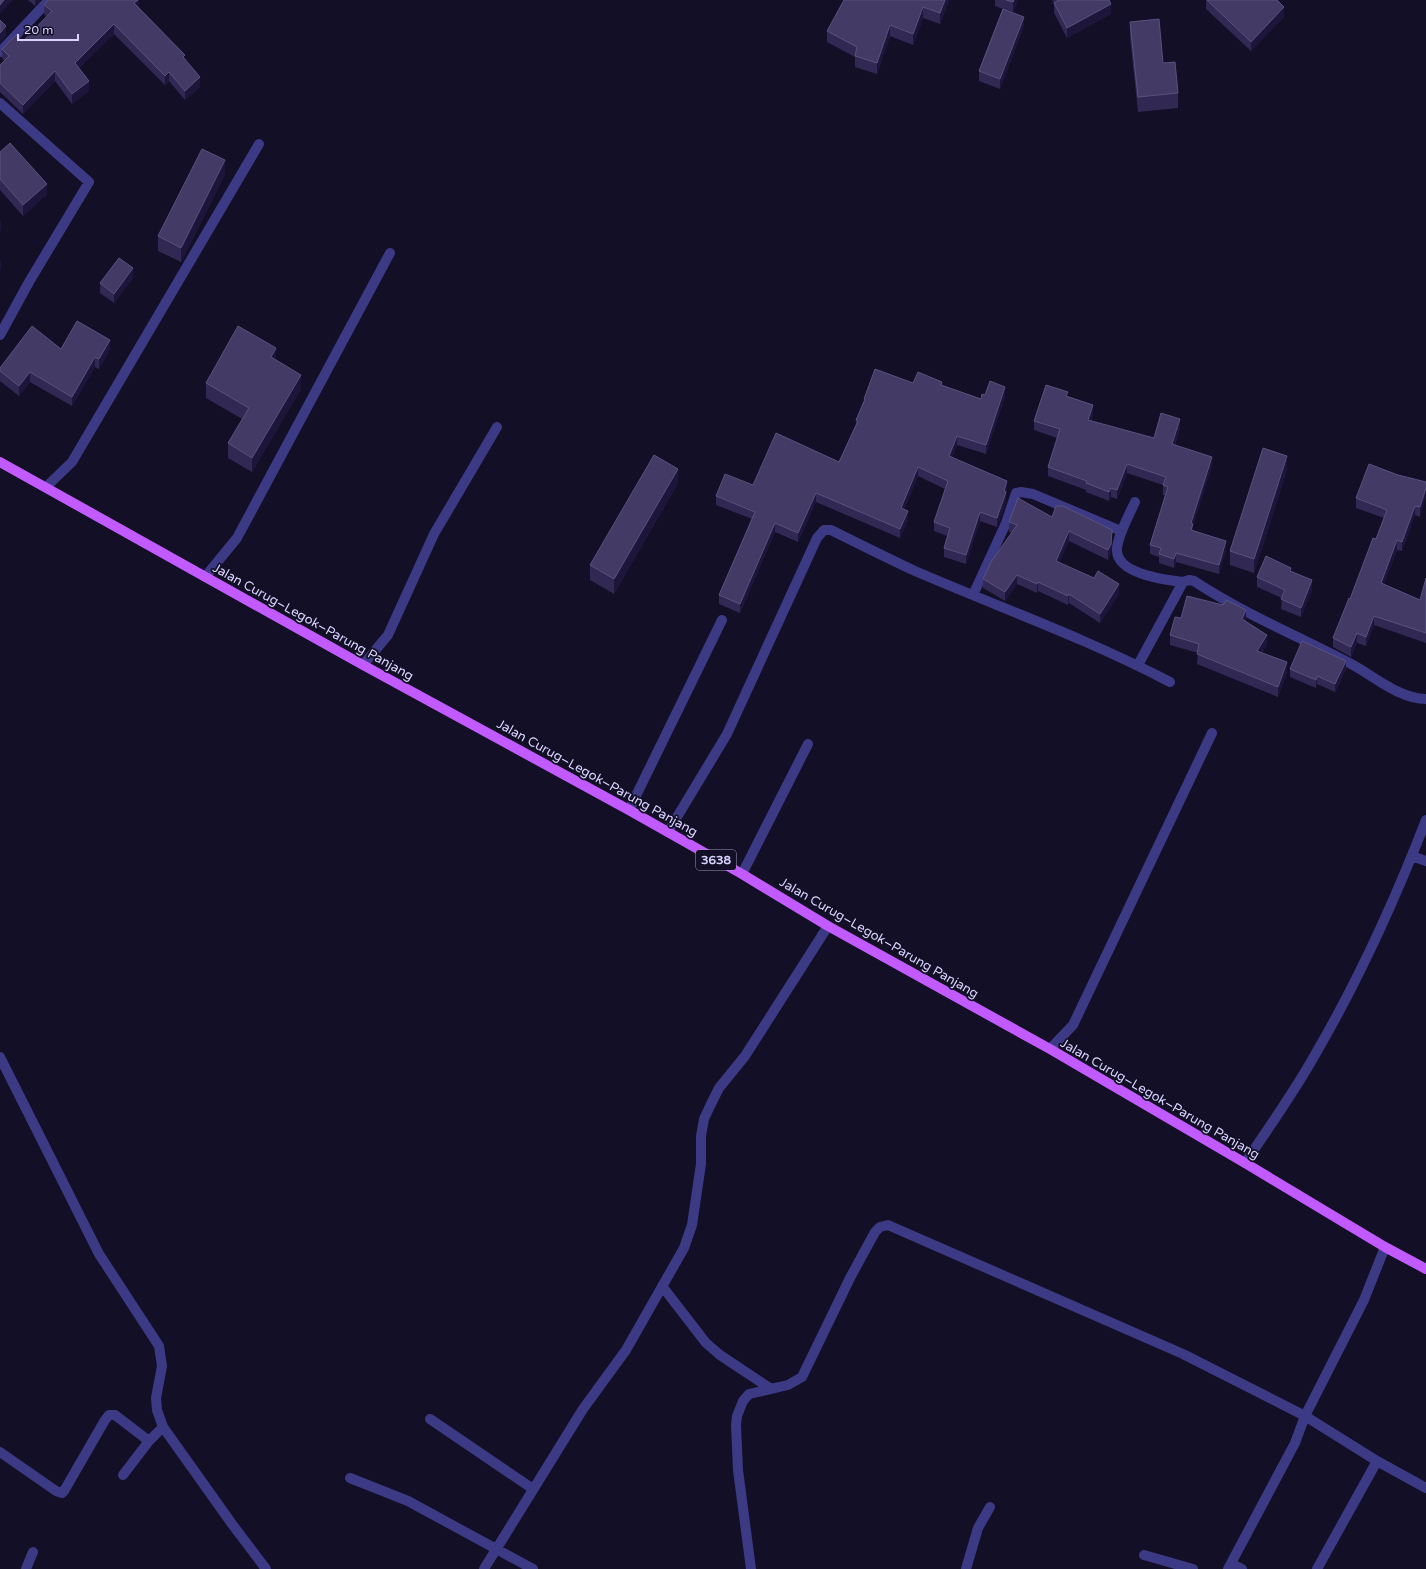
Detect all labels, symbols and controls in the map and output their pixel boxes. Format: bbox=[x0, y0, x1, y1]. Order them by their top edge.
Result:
scale bar bbox=[18, 16, 78, 42]
text: 20 m bbox=[24, 23, 53, 37]
street label: Jalan Curug–Legok–Parung Panjang bbox=[210, 560, 416, 684]
street label: Jalan Curug–Legok–Parung Panjang bbox=[494, 716, 700, 840]
road number: 3638 bbox=[696, 850, 736, 870]
street label: Jalan Curug–Legok–Parung Panjang bbox=[777, 874, 981, 1002]
street label: Jalan Curug–Legok–Parung Panjang bbox=[1058, 1035, 1262, 1163]

